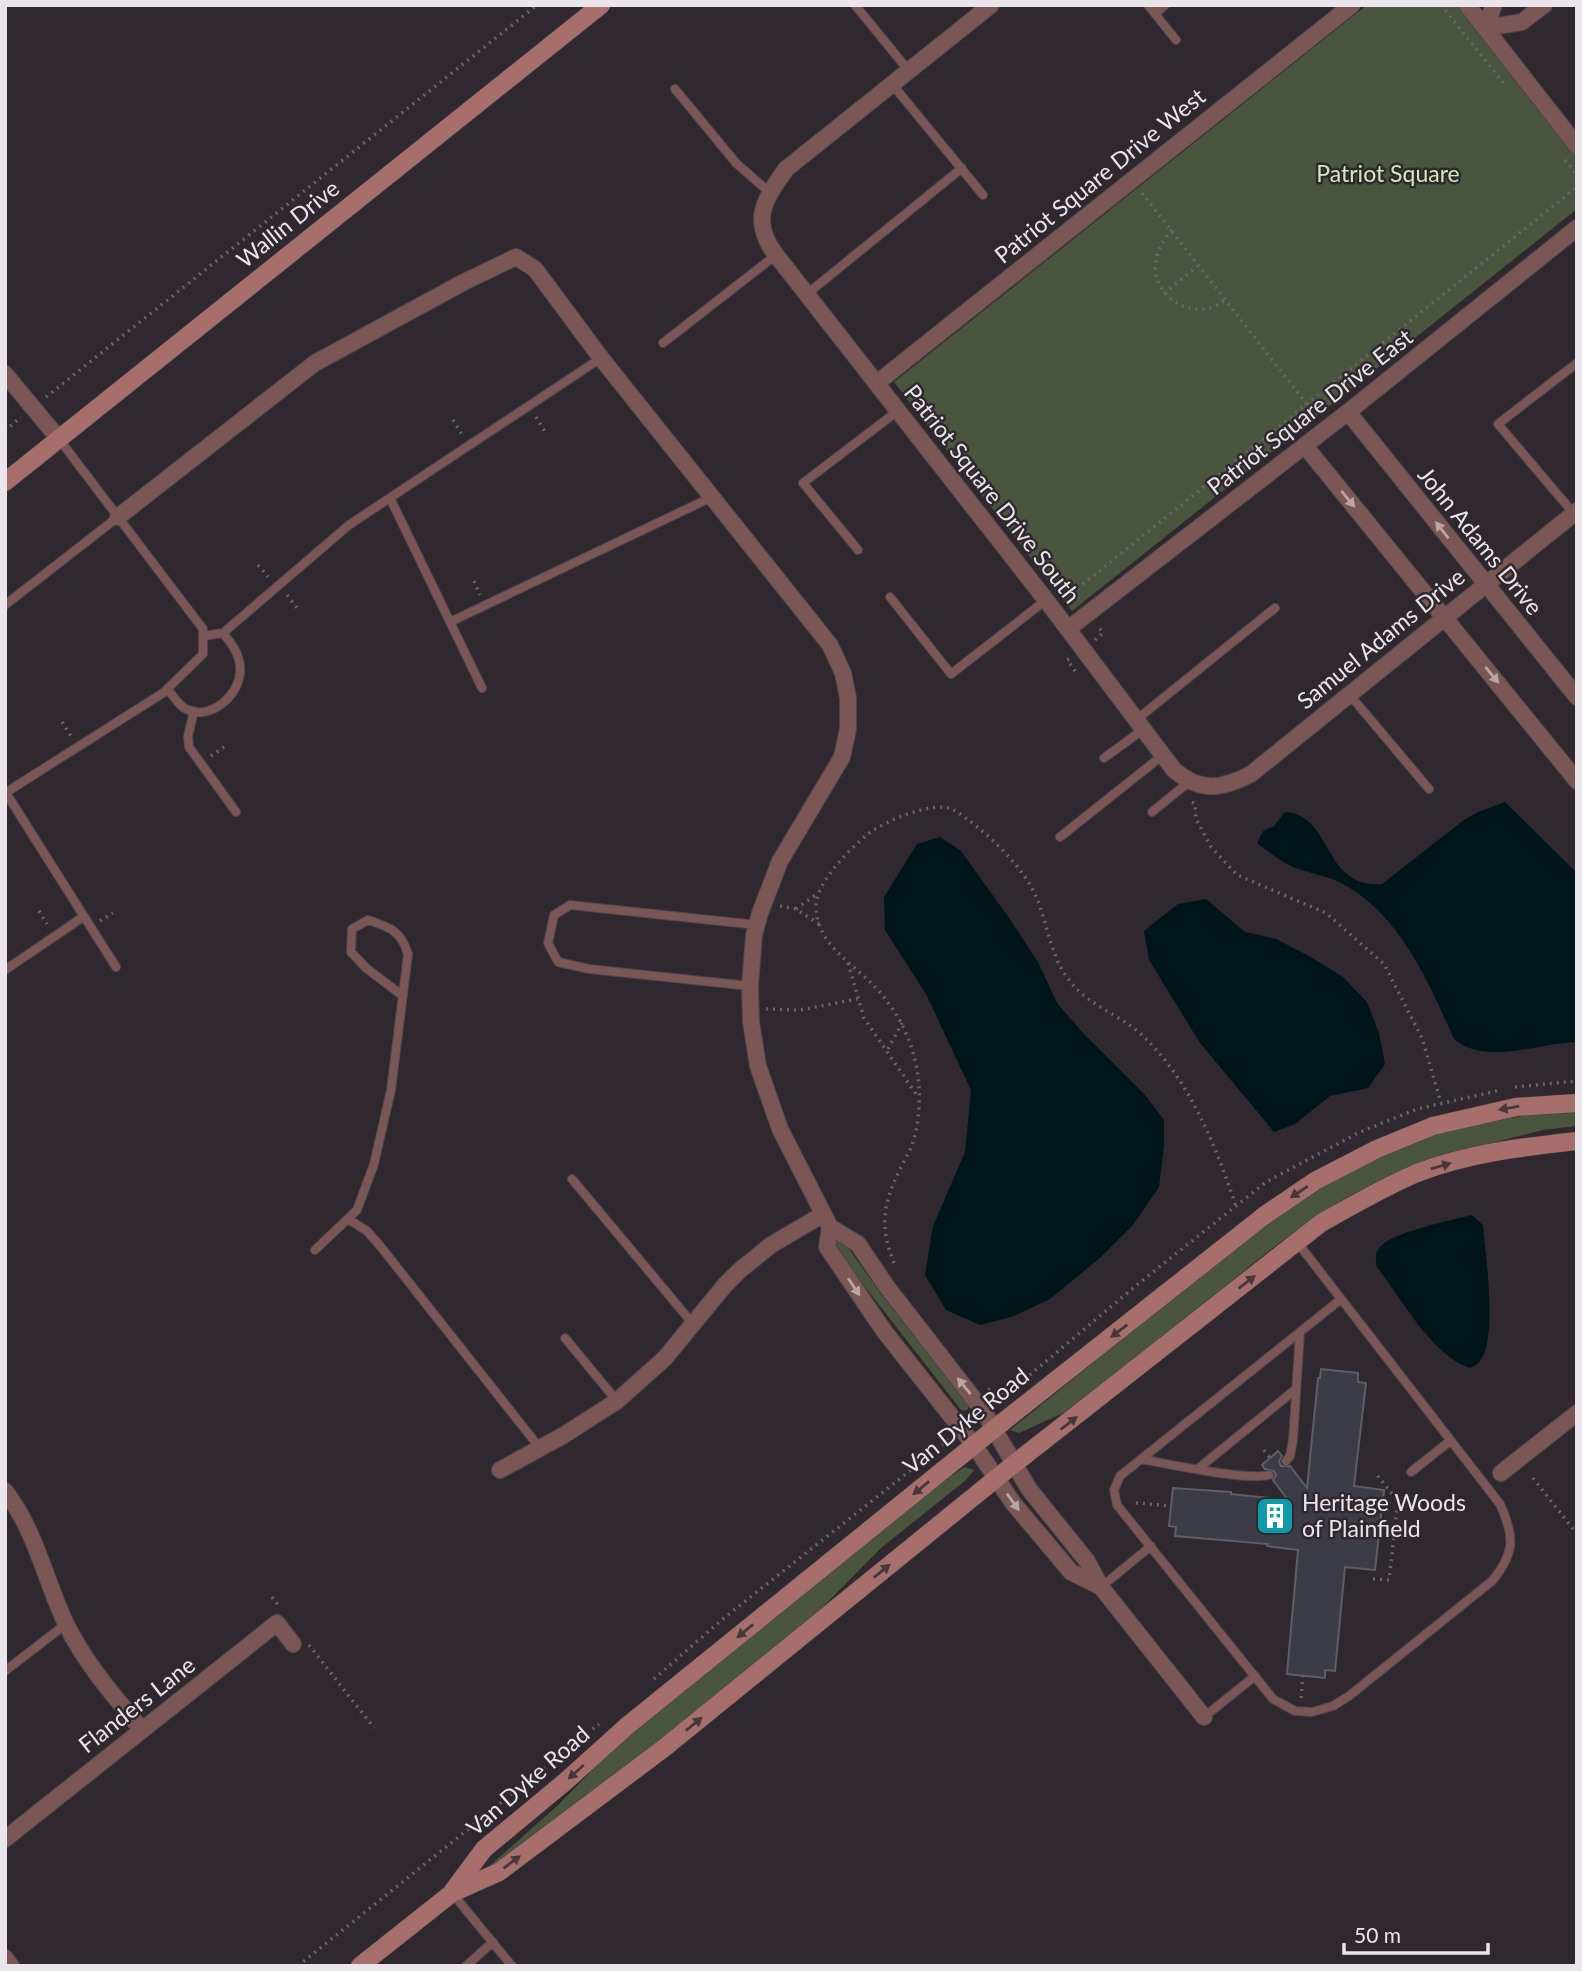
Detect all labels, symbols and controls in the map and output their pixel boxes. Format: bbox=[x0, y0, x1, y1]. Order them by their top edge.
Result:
street label: Patriot Square Drive West bbox=[989, 81, 1211, 269]
park label: Patriot Square bbox=[1316, 159, 1460, 187]
street label: Wallin Drive bbox=[230, 173, 344, 273]
street label: Patriot Square Drive East bbox=[1201, 322, 1418, 500]
street label: Patriot Square Drive South bbox=[899, 379, 1087, 608]
street label: John Adams Drive bbox=[1413, 461, 1549, 620]
one-way arrow bbox=[1340, 490, 1355, 507]
one-way arrow bbox=[1434, 521, 1449, 539]
street label: Samuel Adams Drive bbox=[1291, 562, 1470, 714]
one-way arrow bbox=[1484, 666, 1499, 683]
one-way arrow bbox=[1498, 1103, 1520, 1114]
one-way arrow bbox=[1430, 1160, 1451, 1170]
one-way arrow bbox=[1290, 1185, 1308, 1199]
one-way arrow bbox=[1238, 1275, 1256, 1289]
one-way arrow bbox=[847, 1278, 861, 1296]
one-way arrow bbox=[1110, 1323, 1128, 1337]
street label: Van Dyke Road bbox=[897, 1361, 1034, 1479]
one-way arrow bbox=[957, 1378, 972, 1396]
one-way arrow bbox=[1059, 1415, 1077, 1430]
one-way arrow bbox=[913, 1480, 930, 1495]
place label: Heritage Woods of Plainfield bbox=[1302, 1488, 1466, 1542]
one-way arrow bbox=[1006, 1493, 1020, 1511]
building icon: Heritage Woods of Plainfield bbox=[1254, 1495, 1296, 1537]
one-way arrow bbox=[872, 1564, 890, 1579]
one-way arrow bbox=[736, 1624, 754, 1639]
street label: Flanders Lane bbox=[73, 1650, 200, 1758]
one-way arrow bbox=[684, 1717, 702, 1732]
street label: Van Dyke Road bbox=[460, 1719, 594, 1841]
one-way arrow bbox=[568, 1764, 585, 1779]
one-way arrow bbox=[503, 1854, 521, 1869]
scale bar bbox=[1344, 1912, 1488, 1956]
text: 50 m bbox=[1354, 1922, 1401, 1947]

